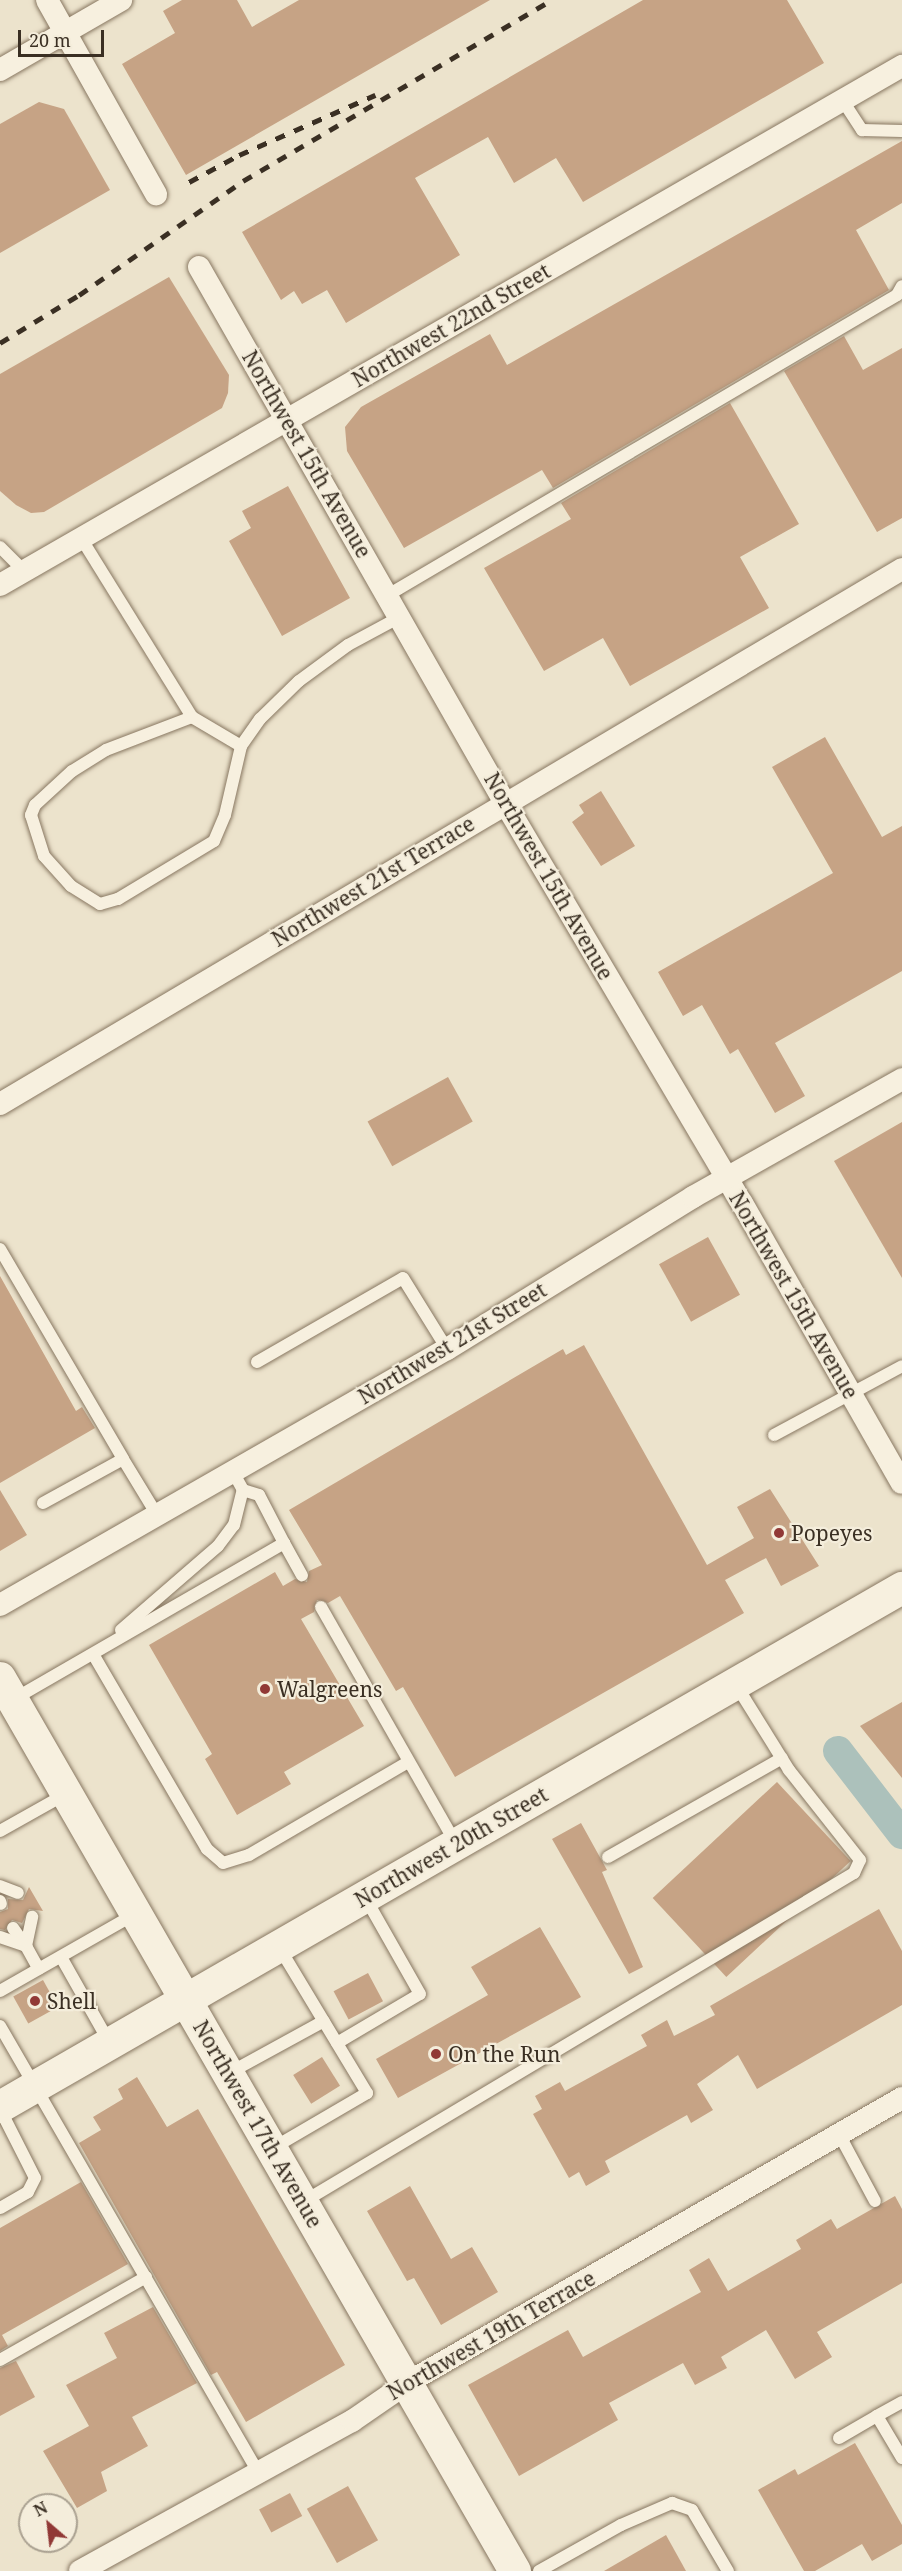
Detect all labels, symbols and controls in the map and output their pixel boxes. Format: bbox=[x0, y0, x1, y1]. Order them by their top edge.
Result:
scale bar bbox=[21, 18, 106, 56]
text: 20 m bbox=[29, 28, 71, 52]
street label: Northwest 22nd Street bbox=[348, 258, 554, 392]
street label: Northwest 15th Avenue bbox=[237, 346, 377, 562]
street label: Northwest 15th Avenue bbox=[479, 768, 619, 984]
street label: Northwest 21st Terrace bbox=[267, 810, 479, 952]
street label: Northwest 15th Avenue bbox=[724, 1187, 864, 1403]
street label: Northwest 21st Street bbox=[353, 1277, 551, 1409]
place label: Popeyes bbox=[791, 1520, 873, 1546]
marker: Popeyes bbox=[772, 1526, 786, 1540]
place label: Walgreens bbox=[277, 1676, 383, 1702]
marker: Walgreens bbox=[258, 1682, 272, 1696]
street label: Northwest 20th Street bbox=[350, 1781, 552, 1913]
place label: Shell bbox=[47, 1988, 96, 2014]
marker: Shell bbox=[28, 1994, 42, 2008]
street label: Northwest 17th Avenue bbox=[188, 2016, 328, 2232]
place label: On the Run bbox=[448, 2041, 561, 2067]
marker: On the Run bbox=[429, 2047, 443, 2061]
street label: Northwest 19th Terrace bbox=[383, 2265, 599, 2405]
north arrow bbox=[18, 2493, 78, 2553]
text: N bbox=[30, 2496, 51, 2522]

